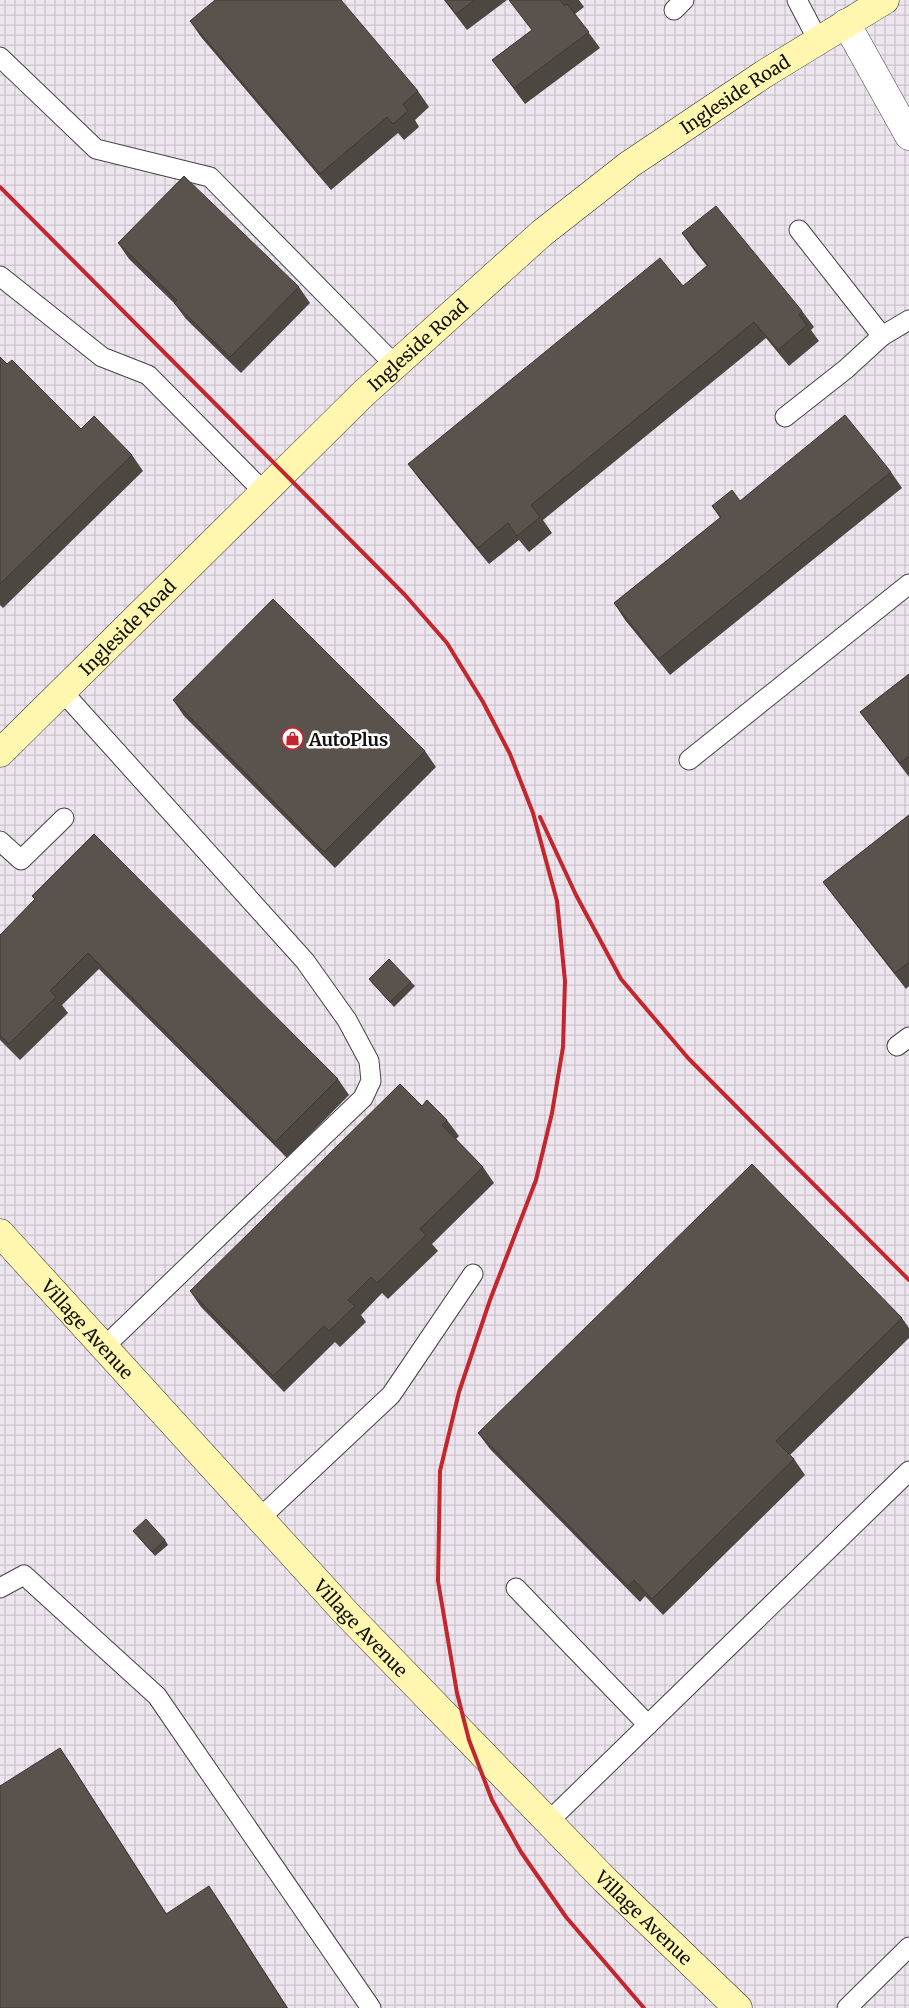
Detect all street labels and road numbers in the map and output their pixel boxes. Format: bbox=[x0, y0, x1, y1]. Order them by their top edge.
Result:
street label: Ingleside Road bbox=[675, 50, 794, 139]
street label: Ingleside Road bbox=[363, 294, 473, 396]
street label: Ingleside Road bbox=[74, 574, 181, 680]
street label: Village Avenue bbox=[36, 1274, 138, 1383]
street label: Village Avenue bbox=[309, 1573, 413, 1681]
street label: Village Avenue bbox=[590, 1865, 697, 1970]

